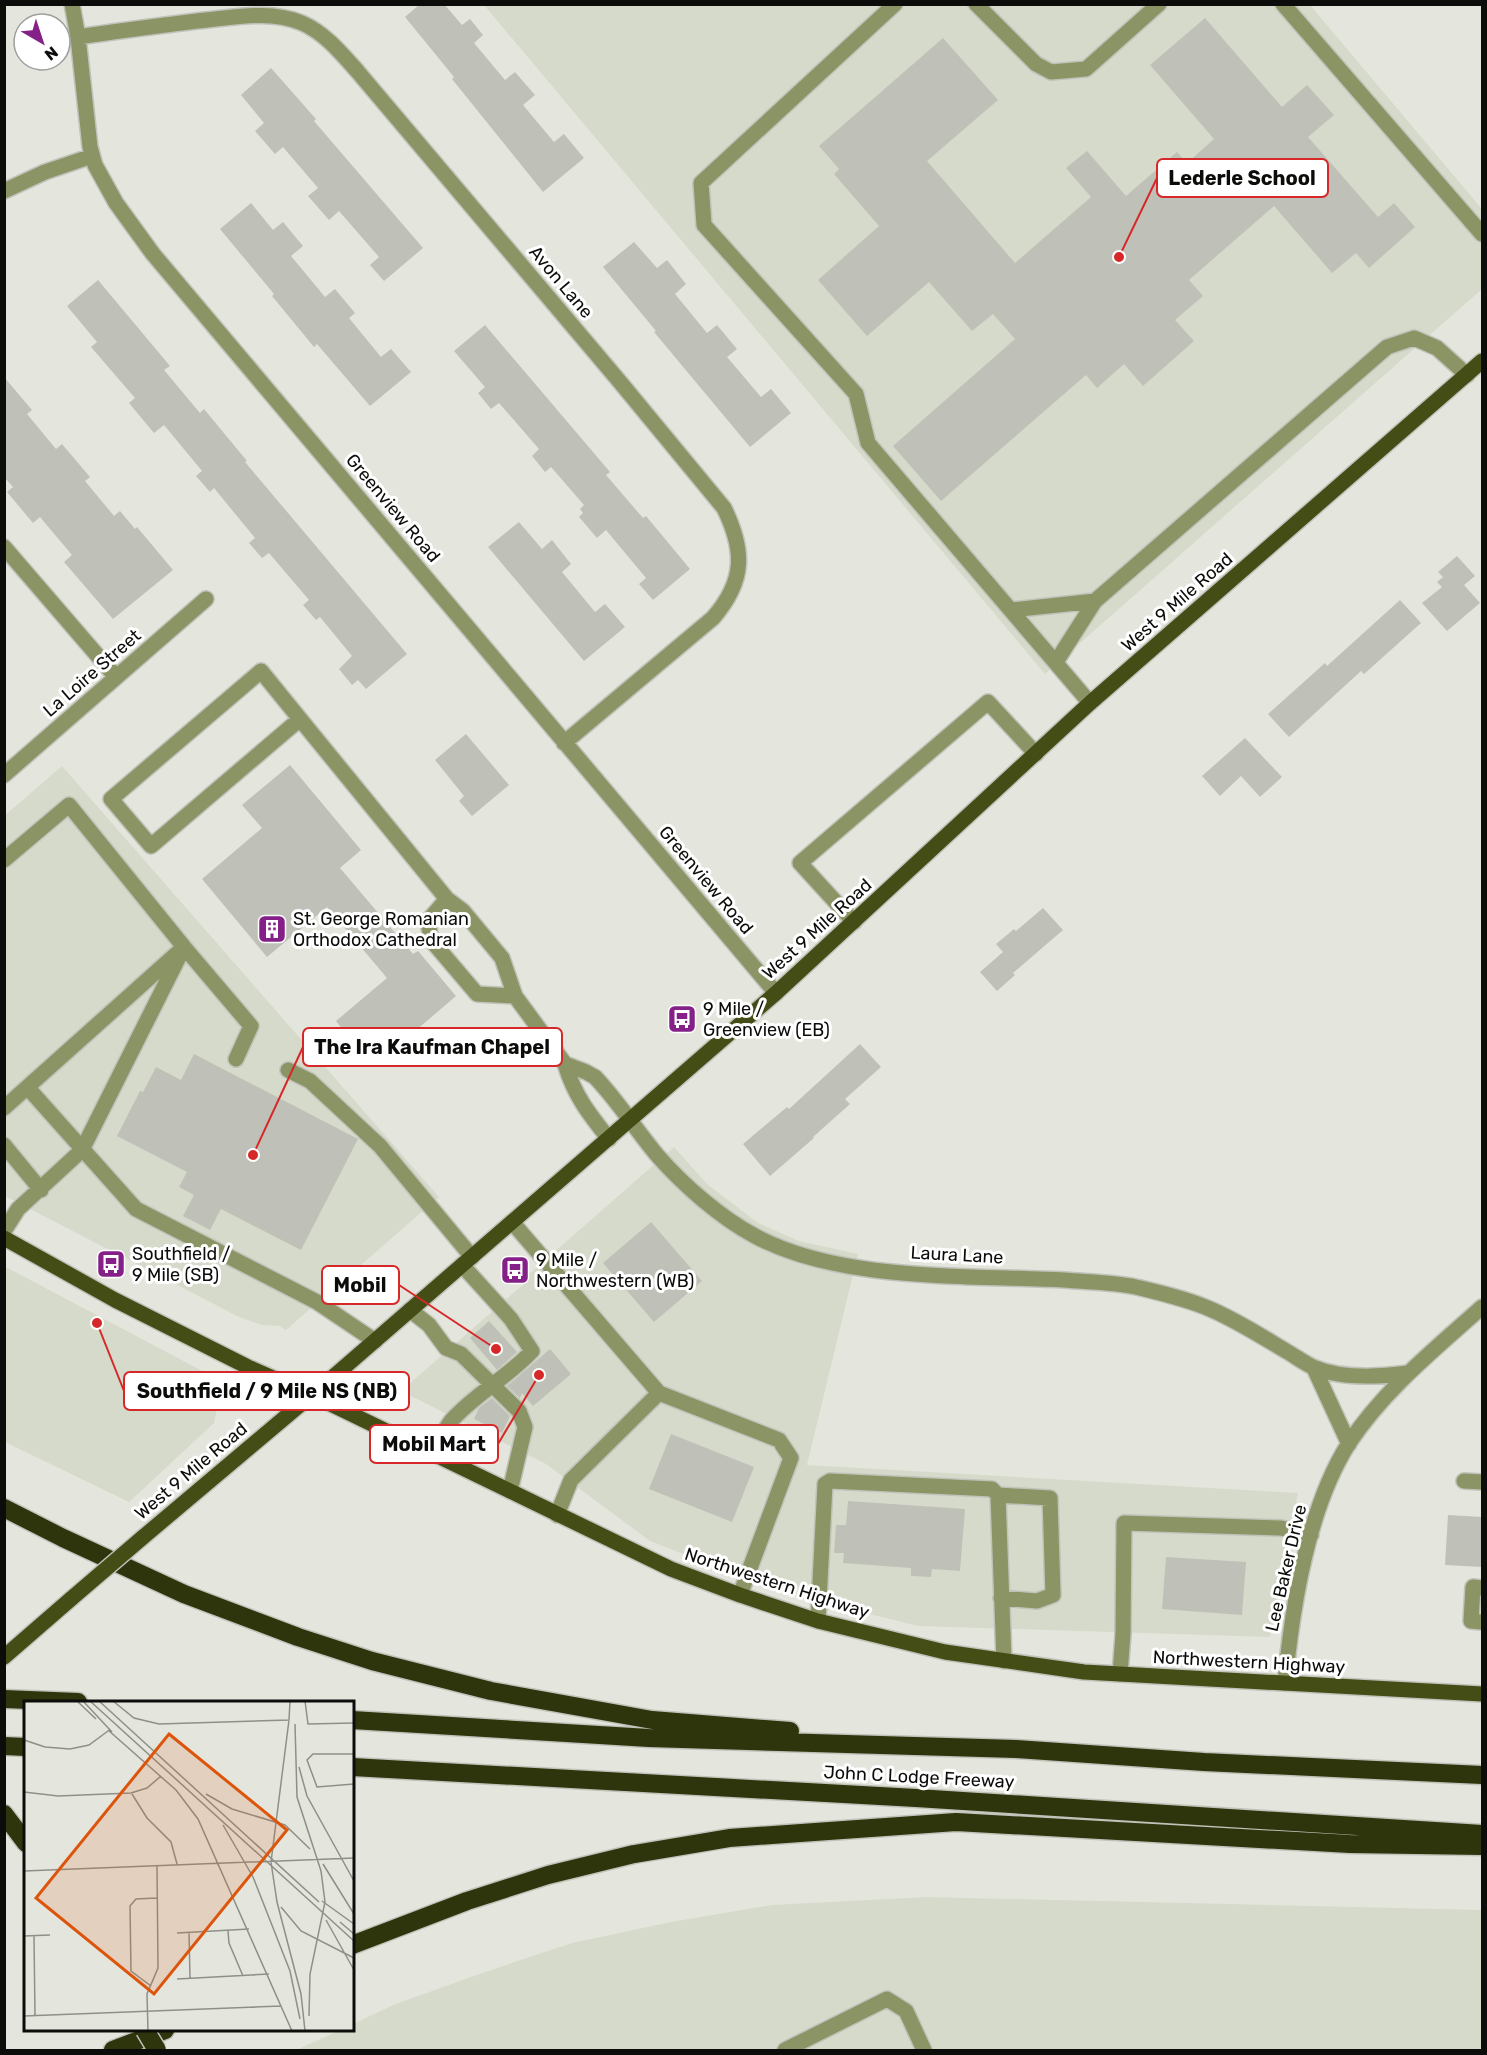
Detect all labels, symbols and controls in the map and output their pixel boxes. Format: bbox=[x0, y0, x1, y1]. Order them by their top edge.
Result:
north arrow bbox=[12, 12, 72, 72]
text: N bbox=[41, 42, 62, 64]
callout: Lederle School bbox=[1157, 159, 1328, 197]
text: Lederle School bbox=[1168, 166, 1316, 190]
street label: Avon Lane bbox=[524, 241, 598, 323]
street label: Greenview Road bbox=[341, 449, 445, 567]
street label: West 9 Mile Road bbox=[1117, 548, 1237, 656]
street label: La Loire Street bbox=[39, 625, 145, 721]
street label: Greenview Road bbox=[654, 821, 758, 939]
street label: West 9 Mile Road bbox=[758, 874, 876, 984]
place label: St. George Romanian Orthodox Cathedral bbox=[293, 908, 469, 951]
building icon: St. George Romanian Orthodox Cathedral bbox=[256, 913, 288, 945]
place label: 9 Mile / Greenview (EB) bbox=[703, 998, 830, 1041]
bus stop icon: 9 Mile / Greenview (EB) bbox=[666, 1003, 698, 1035]
callout: The Ira Kaufman Chapel bbox=[303, 1028, 562, 1066]
text: The Ira Kaufman Chapel bbox=[314, 1035, 550, 1059]
street label: Laura Lane bbox=[910, 1242, 1004, 1268]
place label: Southfield / 9 Mile (SB) bbox=[132, 1243, 231, 1286]
bus stop icon: Southfield / 9 Mile (SB) bbox=[95, 1248, 127, 1280]
place label: 9 Mile / Northwestern (WB) bbox=[536, 1249, 694, 1292]
bus stop icon: 9 Mile / Northwestern (WB) bbox=[499, 1254, 531, 1286]
callout: Mobil bbox=[322, 1266, 399, 1304]
text: Mobil bbox=[334, 1273, 386, 1297]
callout: Southfield / 9 Mile NS (NB) bbox=[124, 1372, 409, 1410]
text: Southfield / 9 Mile NS (NB) bbox=[137, 1379, 397, 1403]
street label: West 9 Mile Road bbox=[130, 1418, 252, 1524]
callout: Mobil Mart bbox=[370, 1425, 498, 1463]
text: Mobil Mart bbox=[382, 1432, 486, 1456]
street label: Lee Baker Drive bbox=[1261, 1502, 1311, 1634]
street label: Northwestern Highway bbox=[682, 1543, 872, 1623]
street label: Northwestern Highway bbox=[1152, 1646, 1346, 1678]
inset map bbox=[24, 1701, 354, 2031]
street label: John C Lodge Freeway bbox=[823, 1761, 1015, 1793]

